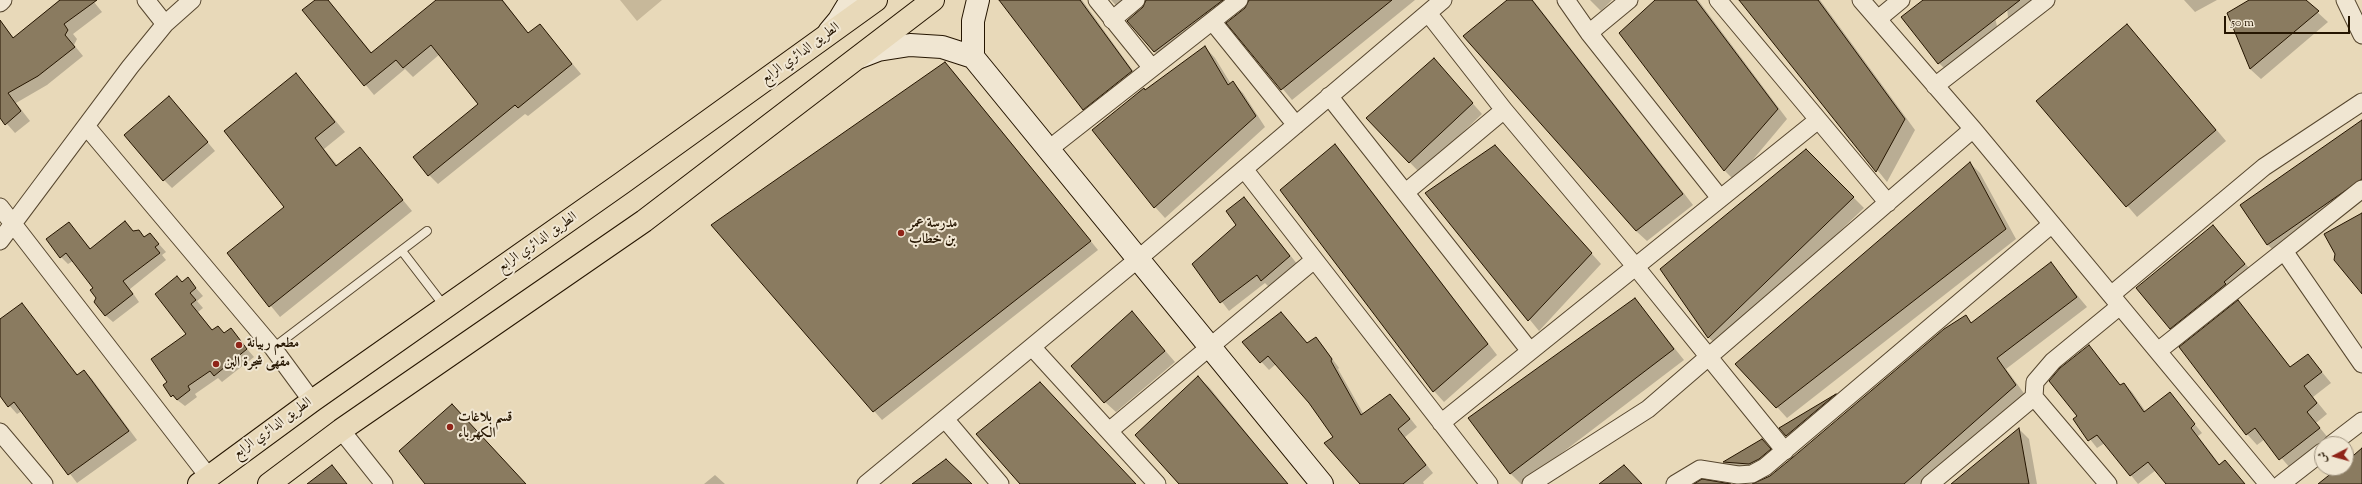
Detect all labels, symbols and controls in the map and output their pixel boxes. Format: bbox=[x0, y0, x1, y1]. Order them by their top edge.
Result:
scale bar bbox=[2226, 8, 2352, 34]
text: 50 m bbox=[2231, 14, 2254, 32]
street label: الطريق الدائري الرابع bbox=[758, 20, 844, 88]
street label: الطريق الدائري الرابع bbox=[495, 209, 581, 277]
place label: مدرسة عمر بن خطاب bbox=[909, 217, 958, 250]
marker: مدرسة عمر بن خطاب bbox=[896, 228, 906, 238]
place label: مطعم ربيانة bbox=[247, 337, 299, 353]
marker: مطعم ربيانة bbox=[234, 340, 244, 350]
place label: مقهى شجرة البن bbox=[224, 356, 290, 372]
marker: مقهى شجرة البن bbox=[211, 359, 221, 369]
street label: الطريق الدائري الرابع bbox=[230, 395, 316, 463]
place label: قسم بلاغات الكهرباء bbox=[458, 411, 512, 444]
marker: قسم بلاغات الكهرباء bbox=[445, 422, 455, 432]
north arrow bbox=[2314, 436, 2354, 476]
text: ش bbox=[2315, 451, 2332, 463]

